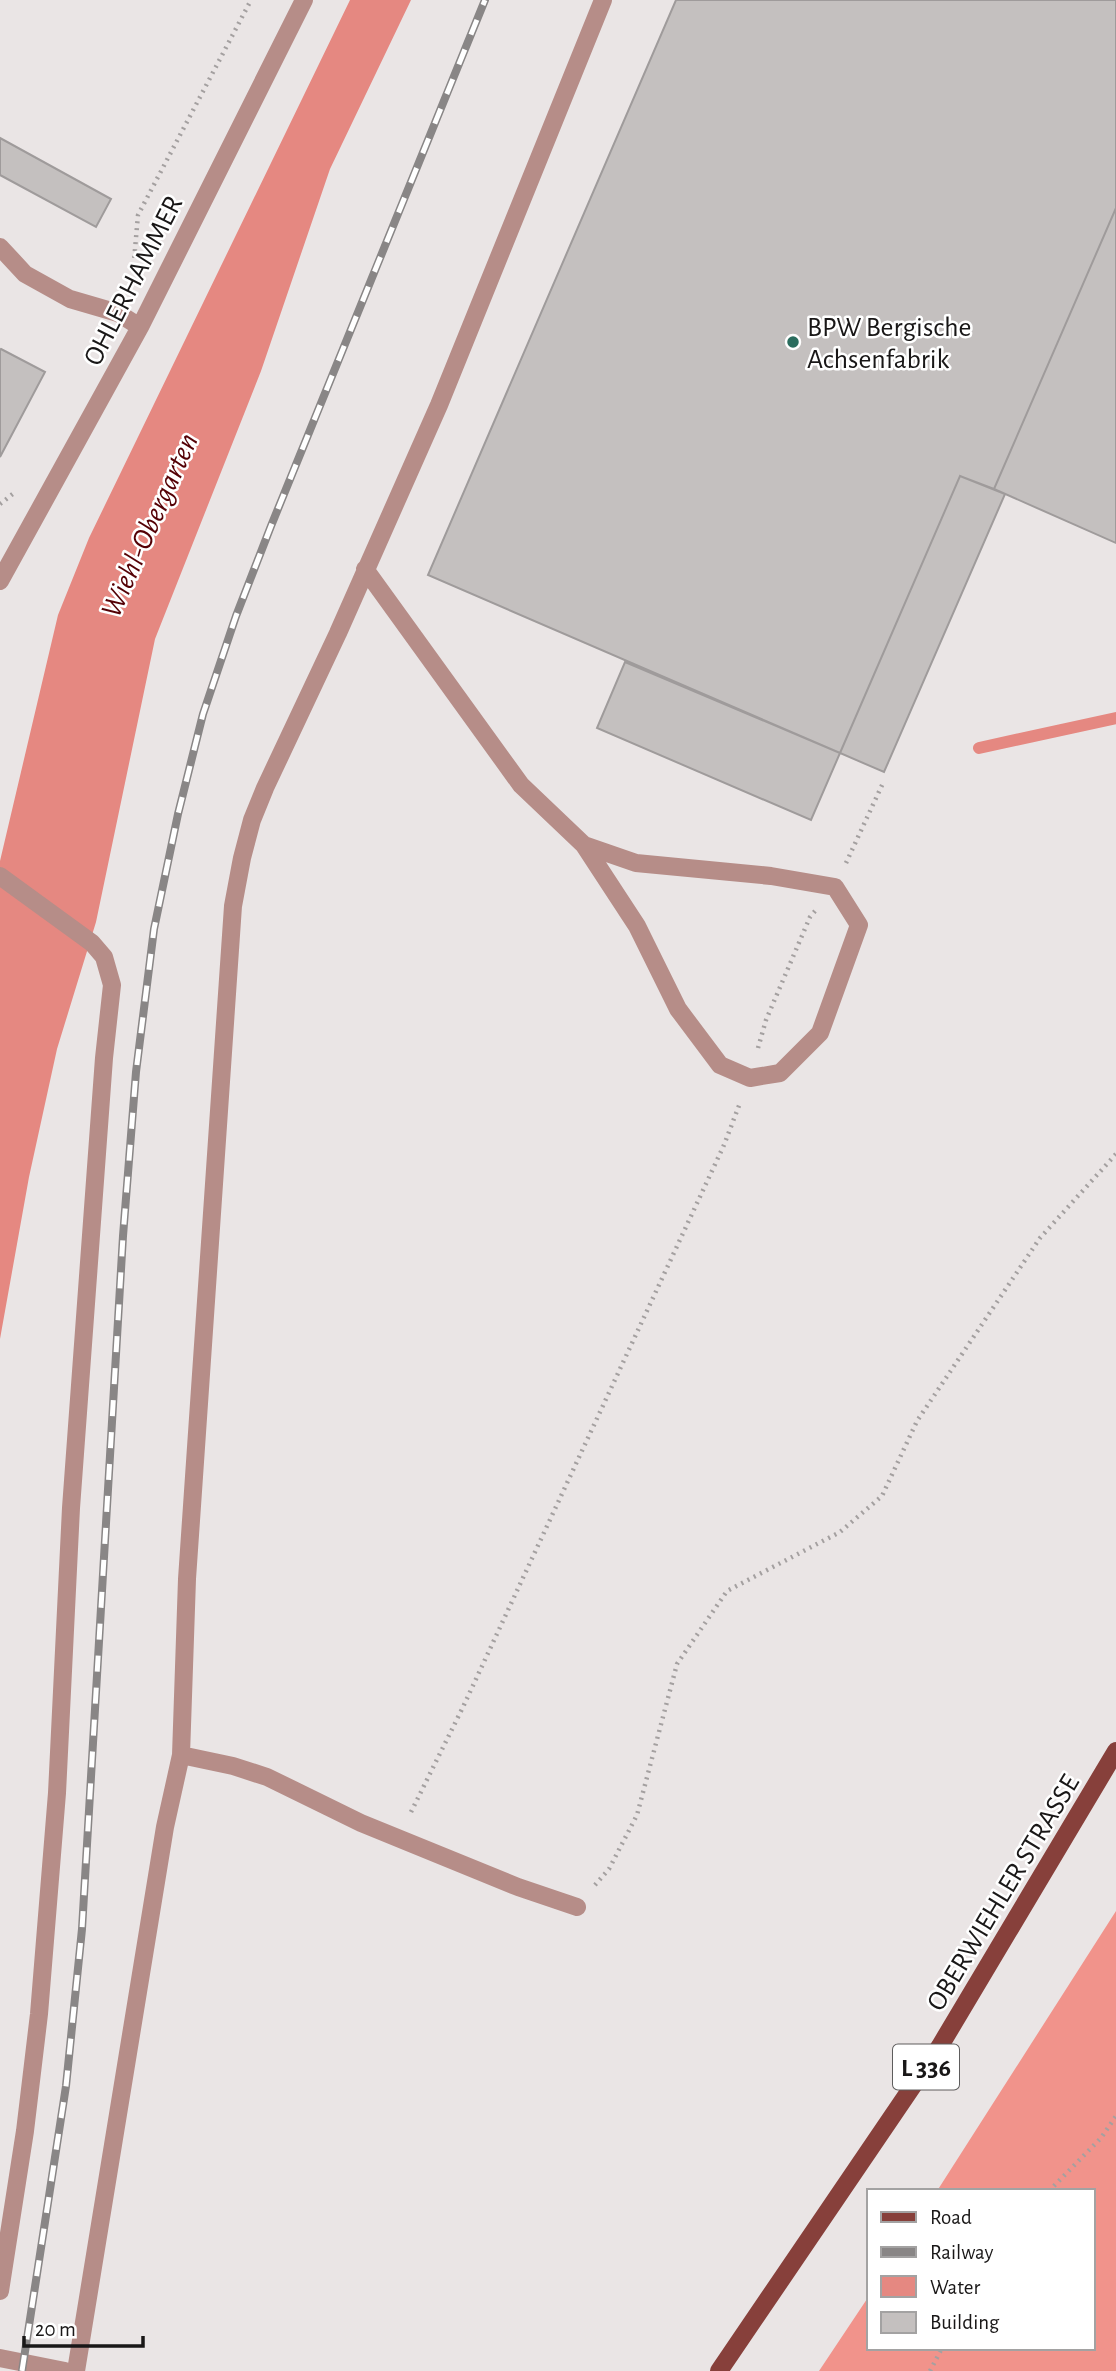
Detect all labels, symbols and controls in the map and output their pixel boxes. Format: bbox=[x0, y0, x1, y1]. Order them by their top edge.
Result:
street label: OHLERHAMMER bbox=[79, 192, 189, 370]
place label: BPW Bergische Achsenfabrik bbox=[807, 314, 972, 374]
marker: BPW Bergische Achsenfabrik bbox=[785, 334, 801, 350]
water label: Wiehl-Obergarten bbox=[96, 429, 204, 622]
street label: OBERWIEHLER STRASSE bbox=[922, 1770, 1085, 2016]
road number: L 336 bbox=[893, 2044, 959, 2090]
legend bbox=[867, 2189, 1095, 2350]
text: Road bbox=[930, 2207, 972, 2228]
text: Railway bbox=[930, 2242, 993, 2263]
text: Water bbox=[930, 2277, 980, 2298]
scale bar bbox=[24, 2304, 144, 2348]
text: Building bbox=[930, 2312, 1000, 2333]
text: 20 m bbox=[35, 2319, 76, 2340]

